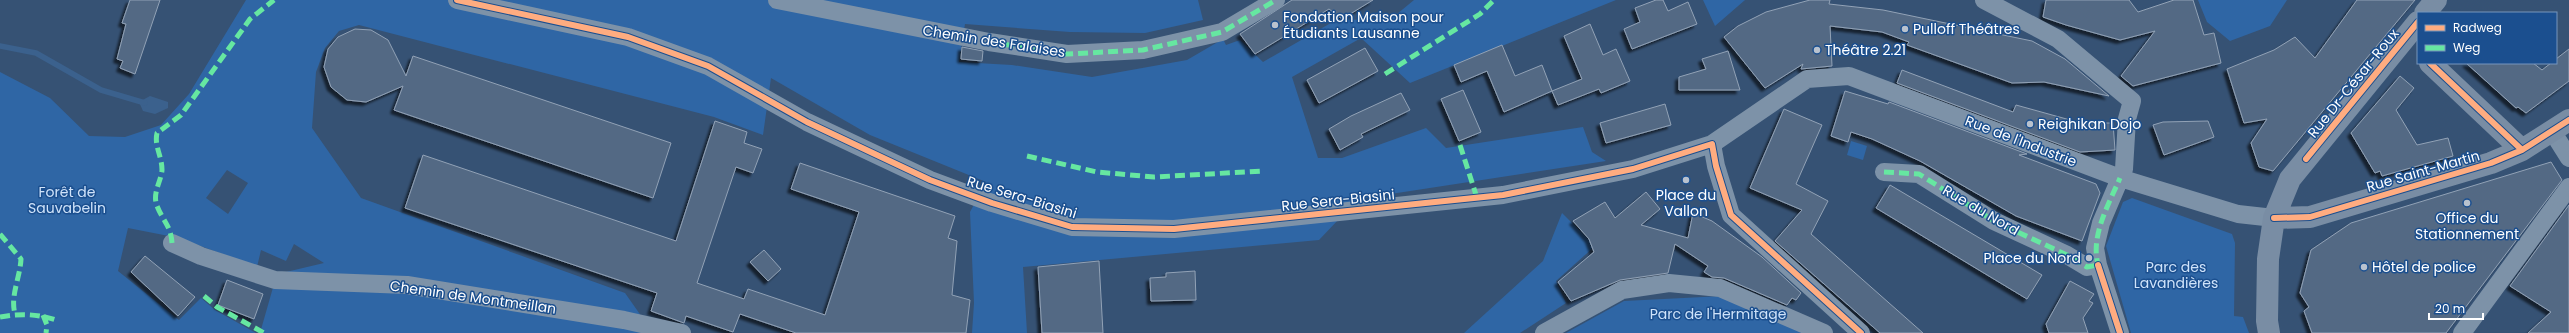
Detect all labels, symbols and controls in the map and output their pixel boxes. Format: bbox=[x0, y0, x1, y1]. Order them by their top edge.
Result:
place label: Fondation Maison pour Étudiants Lausanne bbox=[1283, 7, 1444, 43]
legend bbox=[2417, 12, 2557, 64]
place label: Pulloff Théâtres bbox=[1913, 19, 2020, 39]
text: Radweg bbox=[2453, 19, 2502, 36]
street label: Chemin des Falaises bbox=[921, 20, 1067, 62]
marker: Fondation Maison pour Étudiants Lausanne bbox=[1270, 20, 1280, 30]
marker: Pulloff Théâtres bbox=[1900, 24, 1910, 34]
street label: Rue Dr-César-Roux bbox=[2303, 24, 2403, 142]
text: Weg bbox=[2453, 39, 2480, 56]
place label: Théâtre 2.21 bbox=[1825, 40, 1906, 60]
marker: Théâtre 2.21 bbox=[1812, 45, 1822, 55]
street label: Rue de l'Industrie bbox=[1962, 111, 2080, 172]
place label: Reighikan Dojo bbox=[2038, 114, 2141, 134]
marker: Reighikan Dojo bbox=[2025, 119, 2035, 129]
street label: Rue Saint-Martin bbox=[2364, 145, 2482, 197]
street label: Rue Sera-Biasini bbox=[965, 171, 1079, 223]
marker: Place du Vallon bbox=[1681, 175, 1691, 185]
street label: Rue du Nord bbox=[1939, 180, 2023, 240]
park label: Forêt de Sauvabelin bbox=[28, 182, 106, 218]
street label: Rue Sera-Biasini bbox=[1280, 184, 1396, 216]
place label: Place du Vallon bbox=[1656, 185, 1716, 221]
marker: Office du Stationnement bbox=[2462, 198, 2472, 208]
place label: Office du Stationnement bbox=[2415, 208, 2519, 244]
place label: Place du Nord bbox=[1983, 248, 2081, 268]
marker: Place du Nord bbox=[2084, 253, 2094, 263]
park label: Parc des Lavandières bbox=[2134, 257, 2218, 293]
place label: Hôtel de police bbox=[2372, 257, 2476, 277]
marker: Hôtel de police bbox=[2359, 262, 2369, 272]
street label: Chemin de Montmeillan bbox=[389, 275, 557, 319]
scale bar bbox=[2429, 295, 2483, 321]
text: 20 m bbox=[2435, 300, 2465, 317]
park label: Parc de l'Hermitage bbox=[1650, 304, 1787, 324]

